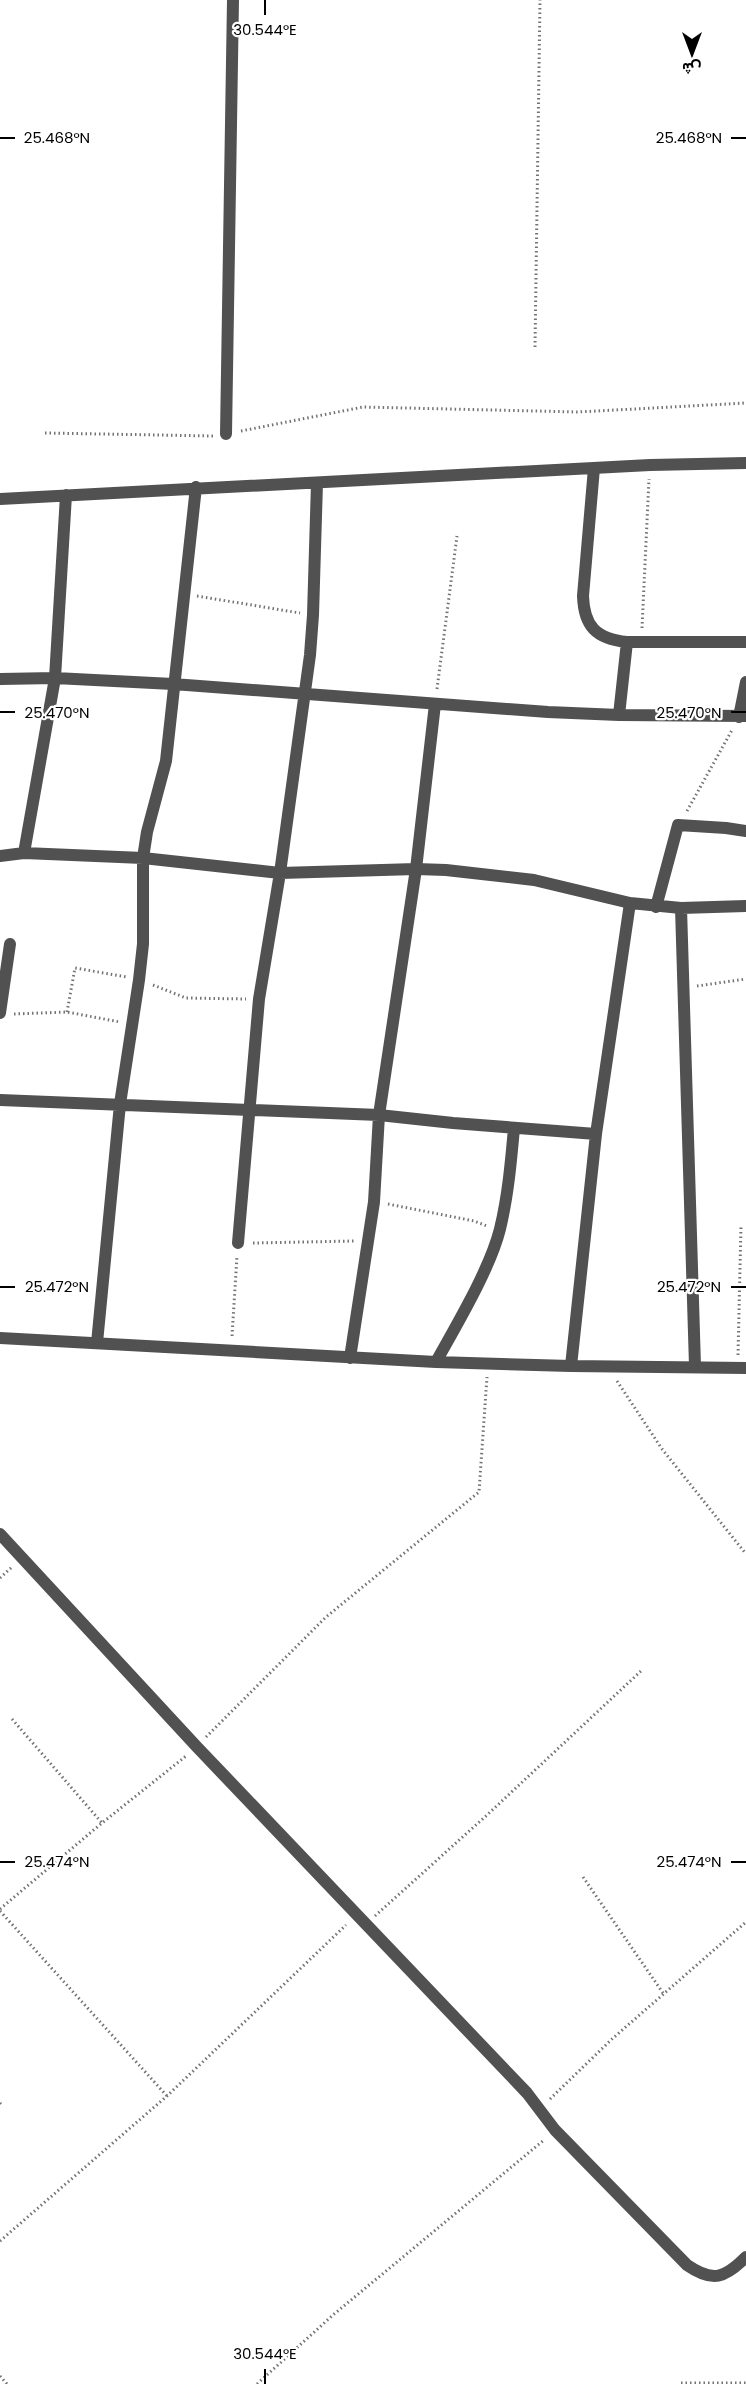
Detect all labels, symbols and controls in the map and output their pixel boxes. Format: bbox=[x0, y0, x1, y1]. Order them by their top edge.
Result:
text: 30.544°E bbox=[233, 19, 297, 40]
north arrow bbox=[662, 24, 722, 84]
text: ش bbox=[682, 57, 702, 80]
text: 25.468°N bbox=[24, 127, 90, 148]
text: 25.468°N bbox=[656, 127, 722, 148]
text: 25.470°N bbox=[25, 702, 89, 723]
text: 25.470°N bbox=[657, 702, 721, 723]
text: 25.472°N bbox=[25, 1276, 89, 1297]
text: 25.472°N bbox=[657, 1276, 721, 1297]
text: 25.474°N bbox=[25, 1851, 89, 1872]
text: 25.474°N bbox=[657, 1851, 721, 1872]
text: 30.544°E bbox=[233, 2343, 297, 2364]

